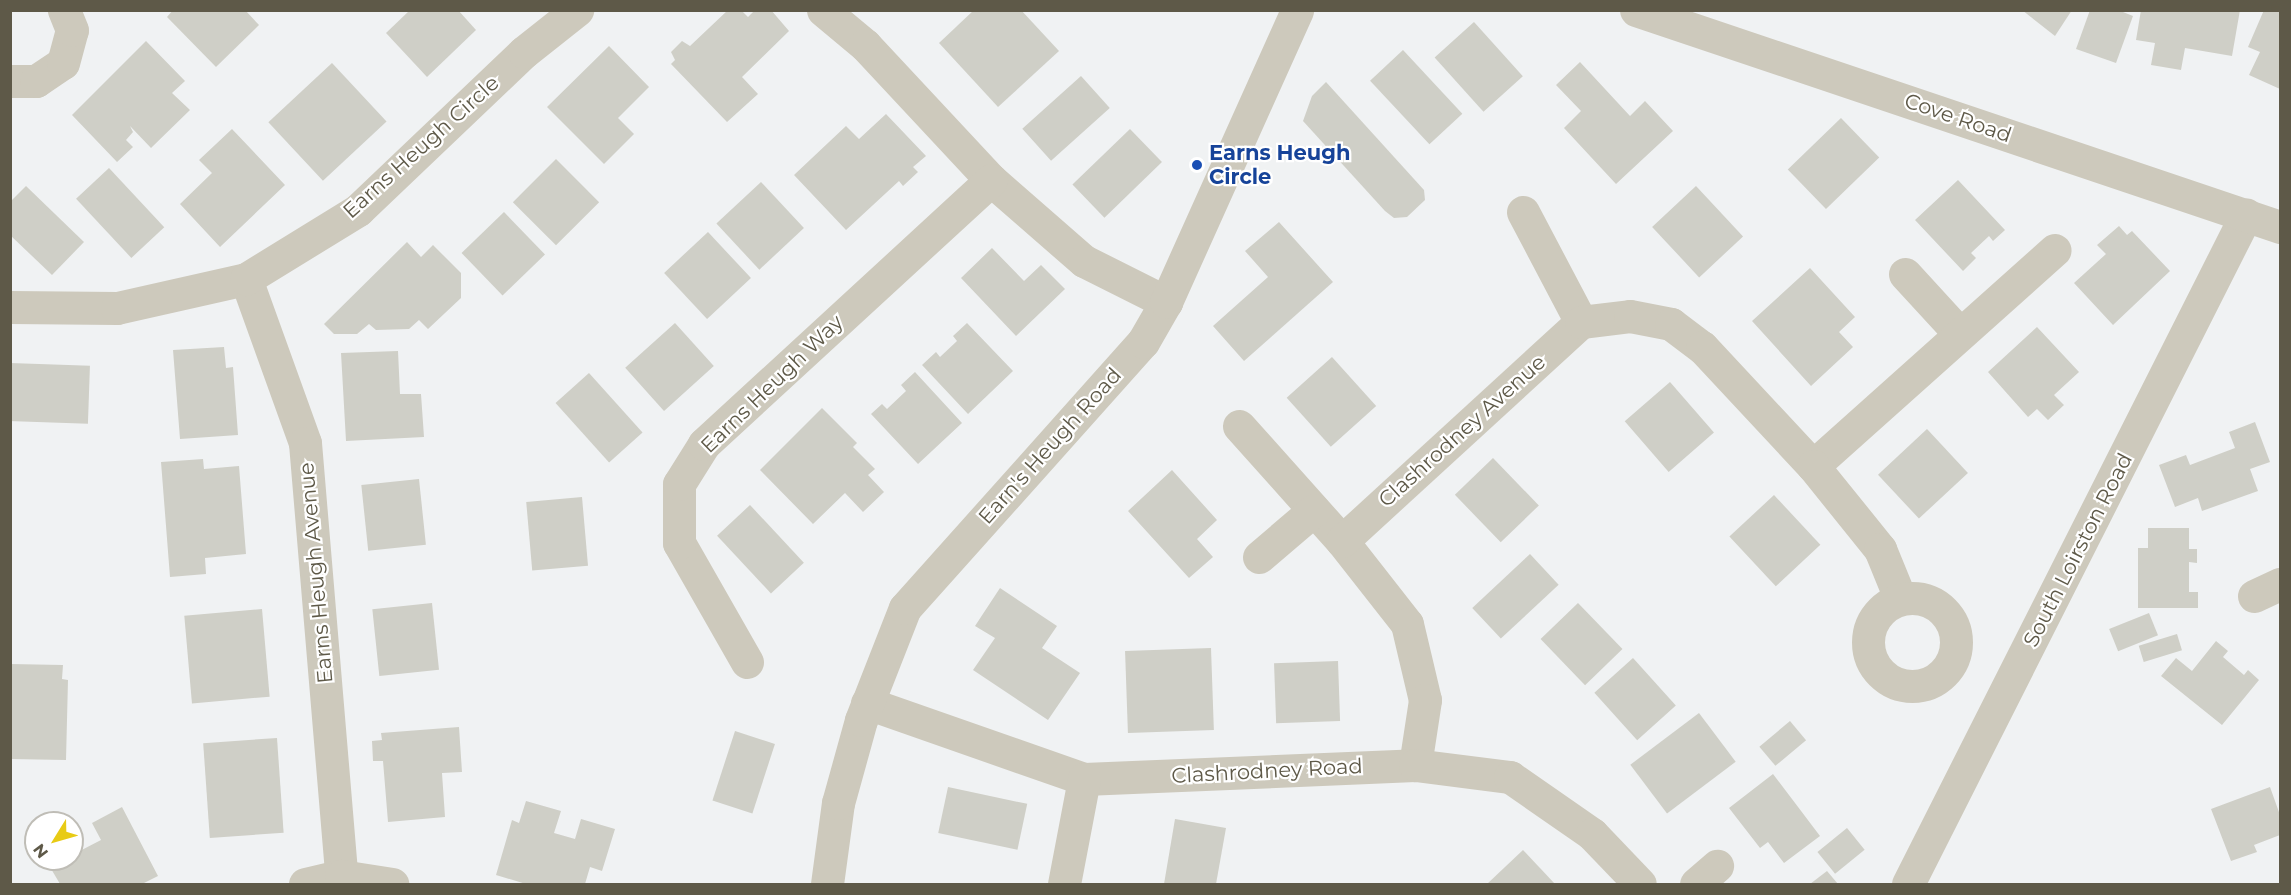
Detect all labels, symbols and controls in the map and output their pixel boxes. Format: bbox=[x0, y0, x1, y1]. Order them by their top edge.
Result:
street label: Earns Heugh Circle bbox=[338, 70, 504, 224]
street label: Cove Road bbox=[1901, 88, 2015, 148]
place label: Earns Heugh Circle bbox=[1209, 140, 1350, 190]
marker: Earns Heugh Circle bbox=[1190, 158, 1204, 172]
street label: Earns Heugh Way bbox=[696, 310, 848, 458]
street label: Clashrodney Avenue bbox=[1373, 349, 1551, 513]
street label: Earn's Heugh Road bbox=[973, 363, 1127, 529]
street label: South Loirston Road bbox=[2018, 449, 2138, 651]
street label: Earns Heugh Avenue bbox=[294, 461, 338, 685]
street label: Clashrodney Road bbox=[1171, 753, 1363, 789]
north arrow bbox=[24, 811, 84, 871]
text: N bbox=[29, 840, 52, 862]

